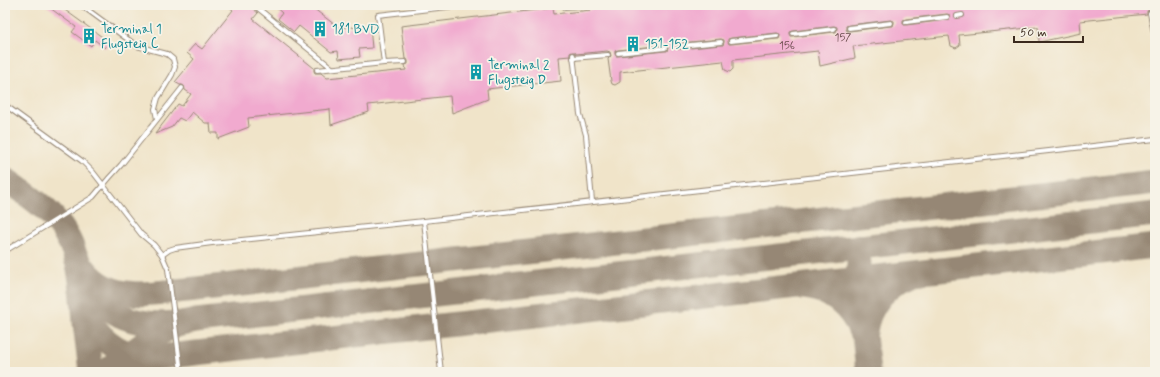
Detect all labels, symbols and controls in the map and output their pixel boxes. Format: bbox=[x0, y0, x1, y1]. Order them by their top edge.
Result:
scale bar bbox=[1014, 18, 1083, 44]
building icon: 181 BVD bbox=[311, 20, 329, 38]
place label: Terminal 1 Flugsteig C bbox=[101, 21, 162, 54]
place label: 181 BVD bbox=[332, 21, 379, 38]
text: 50 m bbox=[1020, 25, 1047, 41]
building icon: Terminal 1 Flugsteig C bbox=[80, 27, 98, 45]
house number: 157 bbox=[835, 31, 851, 45]
building icon: 151-152 bbox=[624, 35, 642, 53]
place label: 151-152 bbox=[645, 36, 689, 53]
house number: 156 bbox=[779, 39, 795, 53]
place label: Terminal 2 Flugsteig D bbox=[488, 57, 550, 90]
building icon: Terminal 2 Flugsteig D bbox=[467, 63, 485, 81]

